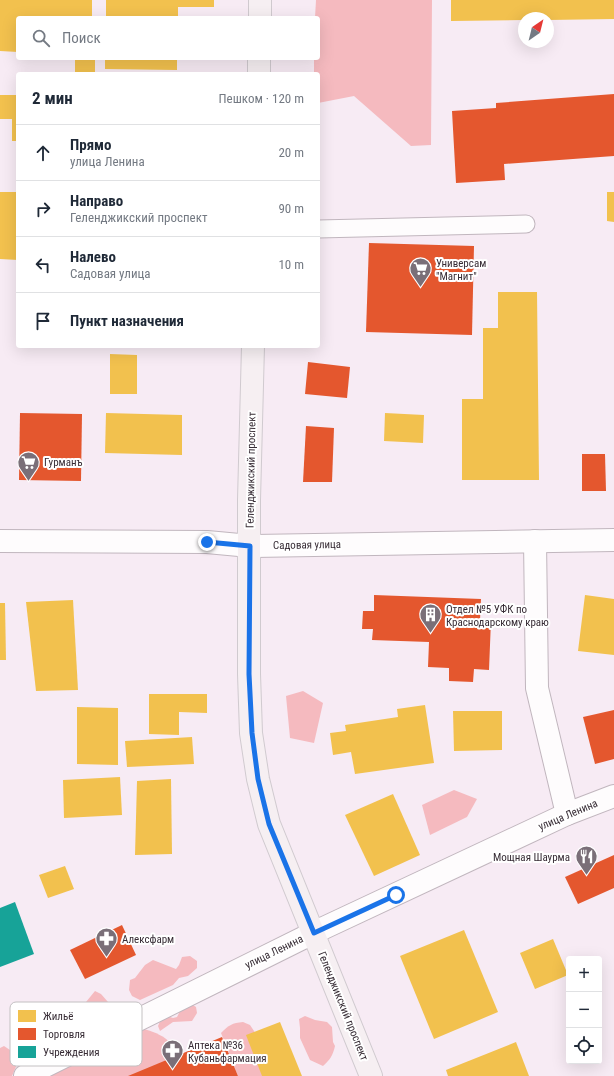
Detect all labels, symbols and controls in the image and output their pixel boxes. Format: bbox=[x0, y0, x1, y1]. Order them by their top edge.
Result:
north arrow bbox=[518, 12, 554, 48]
search box bbox=[16, 16, 320, 60]
icon: search bbox=[30, 27, 52, 49]
text: Поиск bbox=[62, 29, 101, 47]
text: 2 мин bbox=[32, 88, 73, 108]
text: Пешком · 120 m bbox=[218, 91, 304, 106]
text: Прямо bbox=[70, 136, 111, 154]
icon: ahead bbox=[32, 142, 54, 164]
text: 20 m bbox=[278, 145, 304, 160]
text: улица Ленина bbox=[70, 154, 145, 169]
text: Направо bbox=[70, 192, 123, 210]
icon: right bbox=[32, 198, 54, 220]
text: 90 m bbox=[278, 201, 304, 216]
text: Геленджикский проспект bbox=[70, 210, 207, 225]
text: Налево bbox=[70, 248, 116, 266]
icon: left bbox=[32, 254, 54, 276]
supermarket icon: Универсам "Магнит" bbox=[407, 256, 433, 289]
text: 10 m bbox=[278, 257, 304, 272]
place label: Универсам "Магнит" bbox=[436, 257, 486, 283]
text: Садовая улица bbox=[70, 266, 151, 281]
icon: arrive bbox=[32, 310, 54, 332]
text: Пункт назначения bbox=[70, 312, 184, 330]
street label: Геленджикский проспект bbox=[243, 411, 259, 528]
supermarket icon: Гурманъ bbox=[16, 449, 42, 482]
place label: Гурманъ bbox=[44, 456, 83, 469]
route end bbox=[198, 533, 216, 551]
street label: Садовая улица bbox=[273, 538, 341, 552]
building icon: Отдел №5 УФК по Краснодарскому краю bbox=[418, 602, 444, 635]
place label: Отдел №5 УФК по Краснодарскому краю bbox=[446, 603, 549, 629]
street label: улица Ленина bbox=[536, 797, 600, 833]
restaurant icon: Мощная Шаурма bbox=[573, 844, 599, 877]
place label: Мощная Шаурма bbox=[493, 851, 570, 864]
route start bbox=[387, 886, 405, 904]
pharmacy icon: Алексфарм bbox=[94, 926, 120, 959]
street label: улица Ленина bbox=[243, 932, 305, 972]
place label: Алексфарм bbox=[122, 933, 174, 946]
street label: Геленджикский проспект bbox=[315, 950, 371, 1063]
map controls bbox=[566, 956, 602, 1064]
button: + bbox=[566, 956, 602, 992]
button: − bbox=[566, 992, 602, 1028]
legend bbox=[10, 1002, 142, 1066]
text: Жильё bbox=[43, 1010, 73, 1023]
text: Торговля bbox=[43, 1028, 85, 1041]
button: locate bbox=[566, 1028, 602, 1064]
pharmacy icon: Аптека №36 Кубаньфармация bbox=[159, 1038, 185, 1071]
place label: Аптека №36 Кубаньфармация bbox=[188, 1039, 267, 1065]
text: Учреждения bbox=[43, 1046, 100, 1059]

